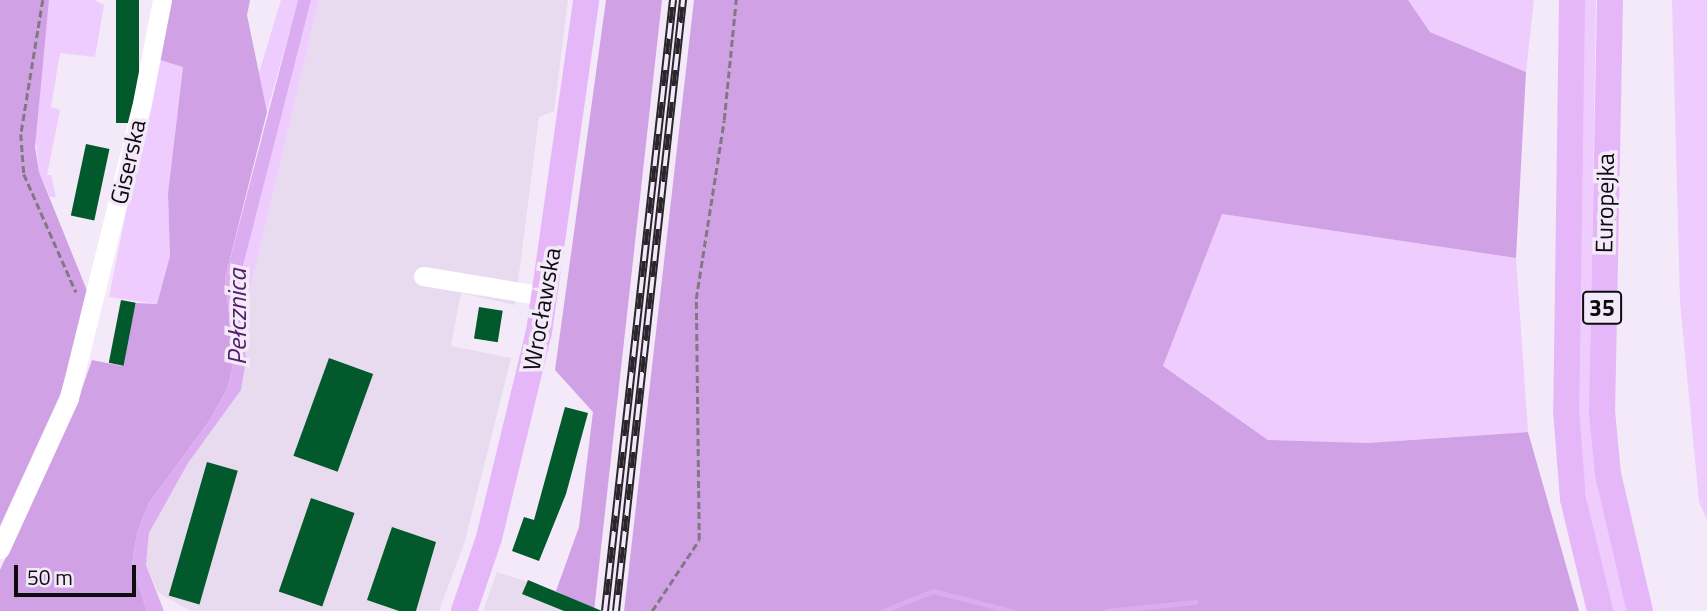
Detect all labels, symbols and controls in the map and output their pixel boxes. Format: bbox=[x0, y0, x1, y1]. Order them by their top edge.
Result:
street label: Giserska bbox=[104, 117, 152, 207]
street label: Europejka bbox=[1590, 153, 1620, 253]
street label: Wrocławska bbox=[517, 245, 567, 373]
water label: Pełcznica bbox=[221, 269, 253, 365]
road number: 35 bbox=[1581, 288, 1623, 328]
scale bar bbox=[18, 552, 140, 596]
text: 50 m bbox=[27, 561, 73, 593]

